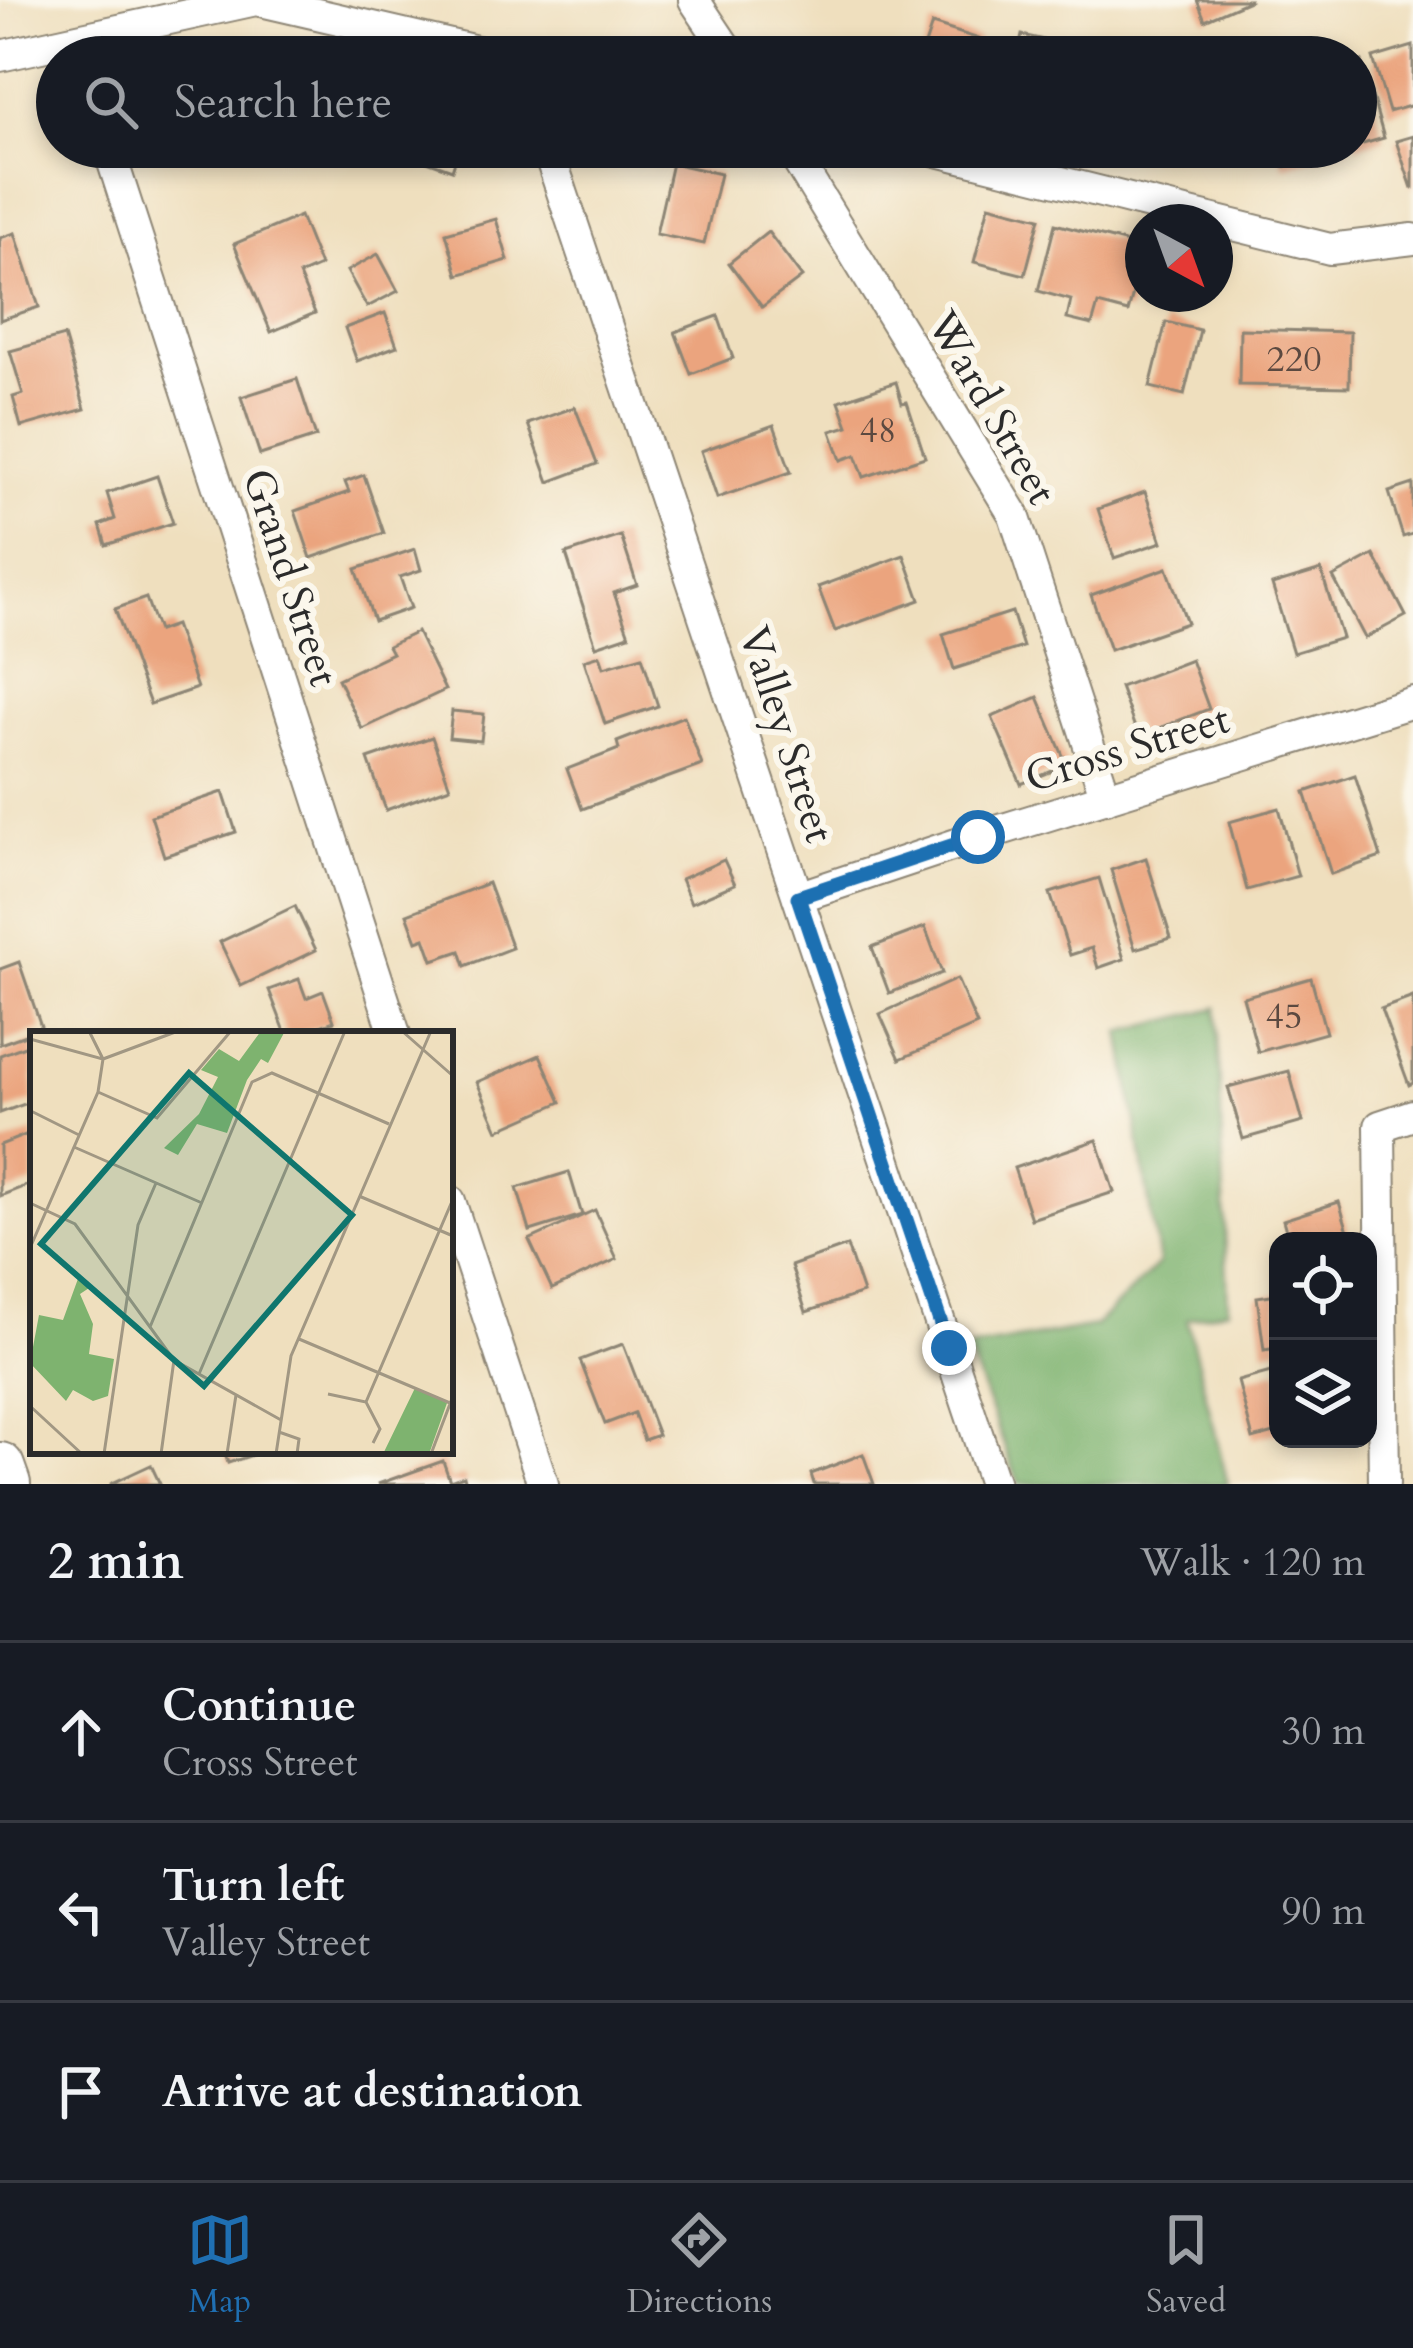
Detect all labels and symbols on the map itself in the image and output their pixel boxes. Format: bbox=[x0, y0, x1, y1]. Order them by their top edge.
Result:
north arrow bbox=[1125, 204, 1233, 312]
street label: Ward Street bbox=[913, 300, 1070, 515]
house number: 220 bbox=[1266, 335, 1322, 384]
house number: 48 bbox=[860, 406, 896, 455]
street label: Grand Street bbox=[229, 462, 352, 693]
street label: Valley Street bbox=[725, 619, 848, 850]
street label: Cross Street bbox=[1018, 690, 1236, 806]
route start bbox=[951, 810, 1005, 864]
house number: 45 bbox=[1266, 992, 1302, 1041]
inset map bbox=[30, 1031, 453, 1454]
route end bbox=[922, 1321, 976, 1375]

